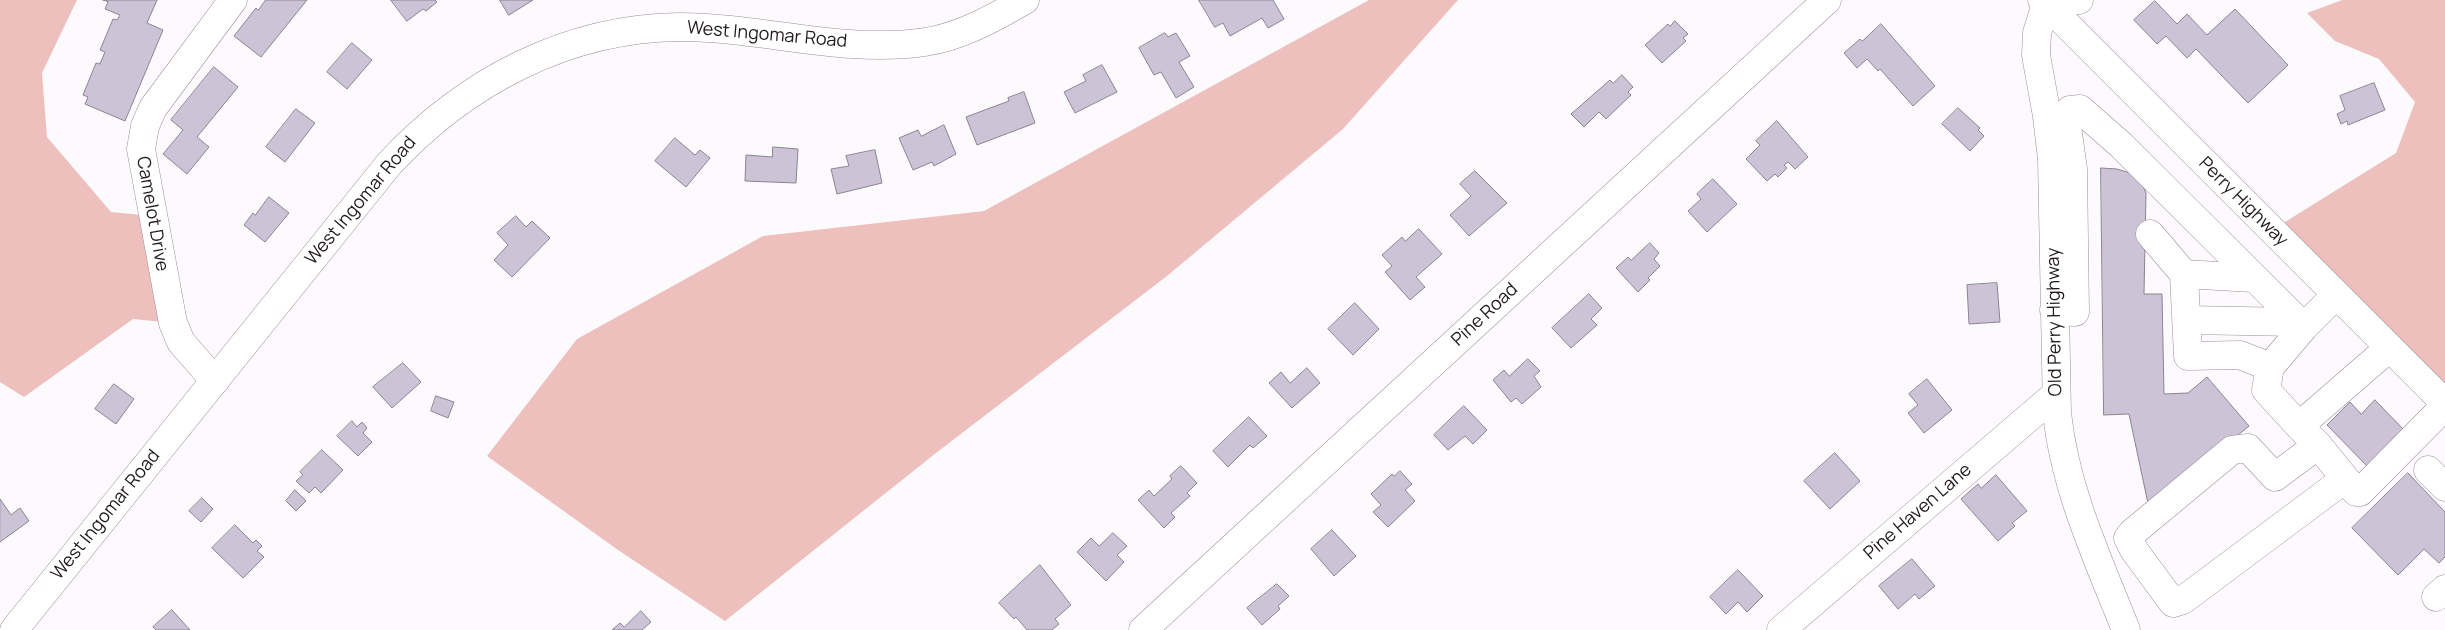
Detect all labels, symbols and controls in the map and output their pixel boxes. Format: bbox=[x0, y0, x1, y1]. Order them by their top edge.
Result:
street label: West Ingomar Road bbox=[686, 17, 848, 53]
street label: West Ingomar Road bbox=[301, 132, 421, 270]
street label: Perry Highway bbox=[2194, 153, 2292, 251]
street label: Camelot Drive bbox=[131, 155, 173, 273]
street label: Old Perry Highway bbox=[2043, 247, 2067, 397]
street label: Pine Road bbox=[1447, 279, 1523, 351]
street label: West Ingomar Road bbox=[47, 446, 165, 584]
street label: Pine Haven Lane bbox=[1860, 459, 1976, 565]

